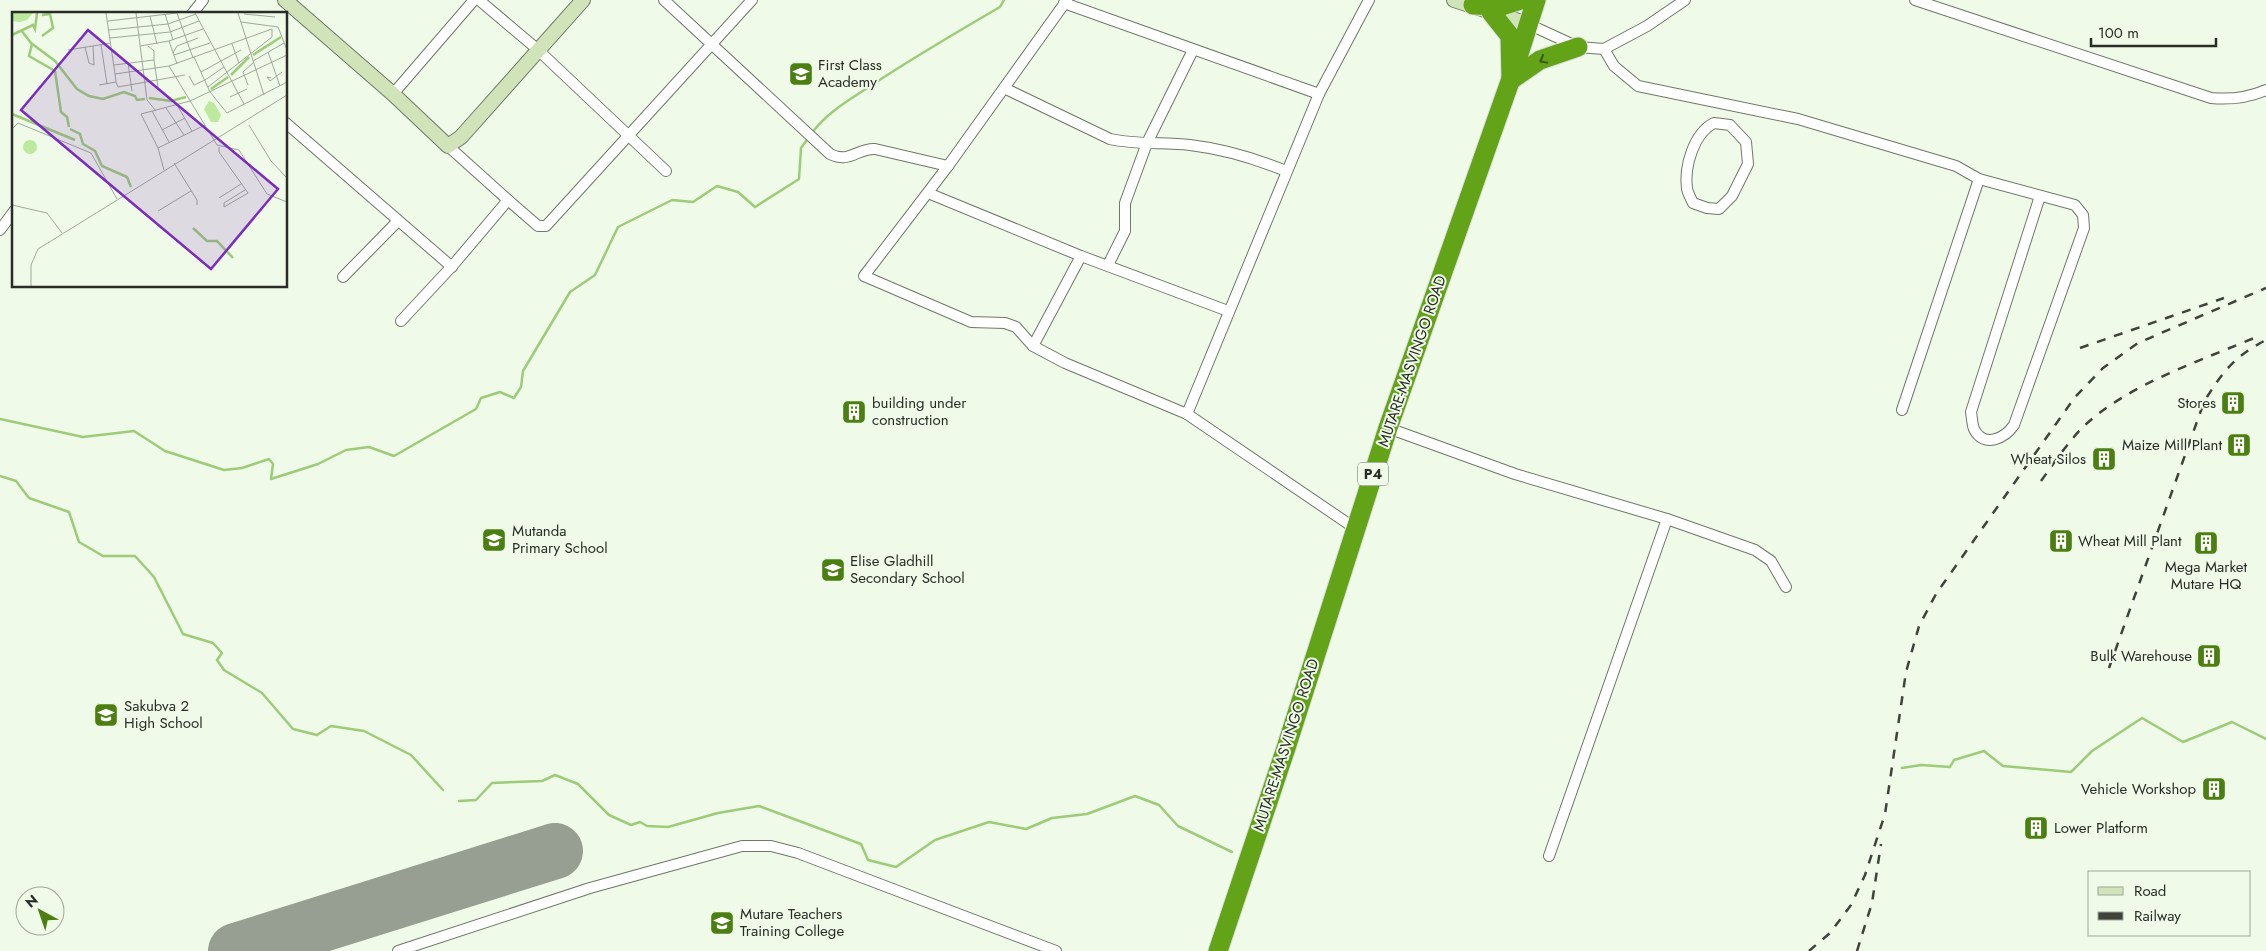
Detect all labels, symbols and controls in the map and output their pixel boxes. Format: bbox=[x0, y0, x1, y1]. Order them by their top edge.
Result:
inset map bbox=[12, 12, 288, 288]
scale bar bbox=[2091, 15, 2216, 47]
text: 100 m bbox=[2098, 22, 2139, 44]
place label: First Class Academy bbox=[818, 54, 882, 93]
one-way arrow bbox=[1539, 54, 1548, 64]
school or university icon: First Class Academy bbox=[788, 61, 814, 87]
street label: MUTARE-MASVINGO ROAD bbox=[1372, 272, 1452, 450]
building icon: Stores bbox=[2220, 390, 2246, 416]
place label: building under construction bbox=[872, 392, 967, 431]
place label: Stores bbox=[2177, 392, 2216, 414]
building icon: building under construction bbox=[841, 399, 867, 425]
building icon: Maize Mill Plant bbox=[2226, 432, 2252, 458]
place label: Maize Mill Plant bbox=[2122, 434, 2222, 456]
building icon: Wheat Silos bbox=[2091, 446, 2117, 472]
place label: Wheat Silos bbox=[2010, 448, 2086, 470]
road number: P4 bbox=[1358, 462, 1388, 486]
place label: Mutanda Primary School bbox=[512, 520, 608, 559]
school or university icon: Mutanda Primary School bbox=[481, 527, 507, 553]
building icon: Wheat Mill Plant bbox=[2048, 528, 2074, 554]
place label: Wheat Mill Plant bbox=[2078, 530, 2182, 552]
building icon: Mega Market Mutare HQ bbox=[2193, 530, 2219, 556]
place label: Elise Gladhill Secondary School bbox=[850, 550, 965, 589]
place label: Mega Market Mutare HQ bbox=[2165, 556, 2248, 595]
school or university icon: Elise Gladhill Secondary School bbox=[820, 557, 846, 583]
building icon: Bulk Warehouse bbox=[2196, 643, 2222, 669]
place label: Bulk Warehouse bbox=[2090, 645, 2192, 667]
street label: MUTARE-MASVINGO ROAD bbox=[1248, 656, 1324, 834]
place label: Sakubva 2 High School bbox=[124, 695, 203, 734]
school or university icon: Sakubva 2 High School bbox=[93, 702, 119, 728]
building icon: Vehicle Workshop bbox=[2201, 776, 2227, 802]
place label: Vehicle Workshop bbox=[2081, 778, 2196, 800]
building icon: Lower Platform bbox=[2023, 815, 2049, 841]
place label: Lower Platform bbox=[2054, 817, 2148, 839]
legend bbox=[2088, 871, 2251, 936]
text: Road bbox=[2134, 880, 2166, 902]
north arrow bbox=[15, 886, 65, 936]
text: N bbox=[21, 890, 42, 912]
place label: Mutare Teachers Training College bbox=[740, 903, 844, 942]
text: Railway bbox=[2134, 905, 2181, 927]
school or university icon: Mutare Teachers Training College bbox=[709, 910, 735, 936]

